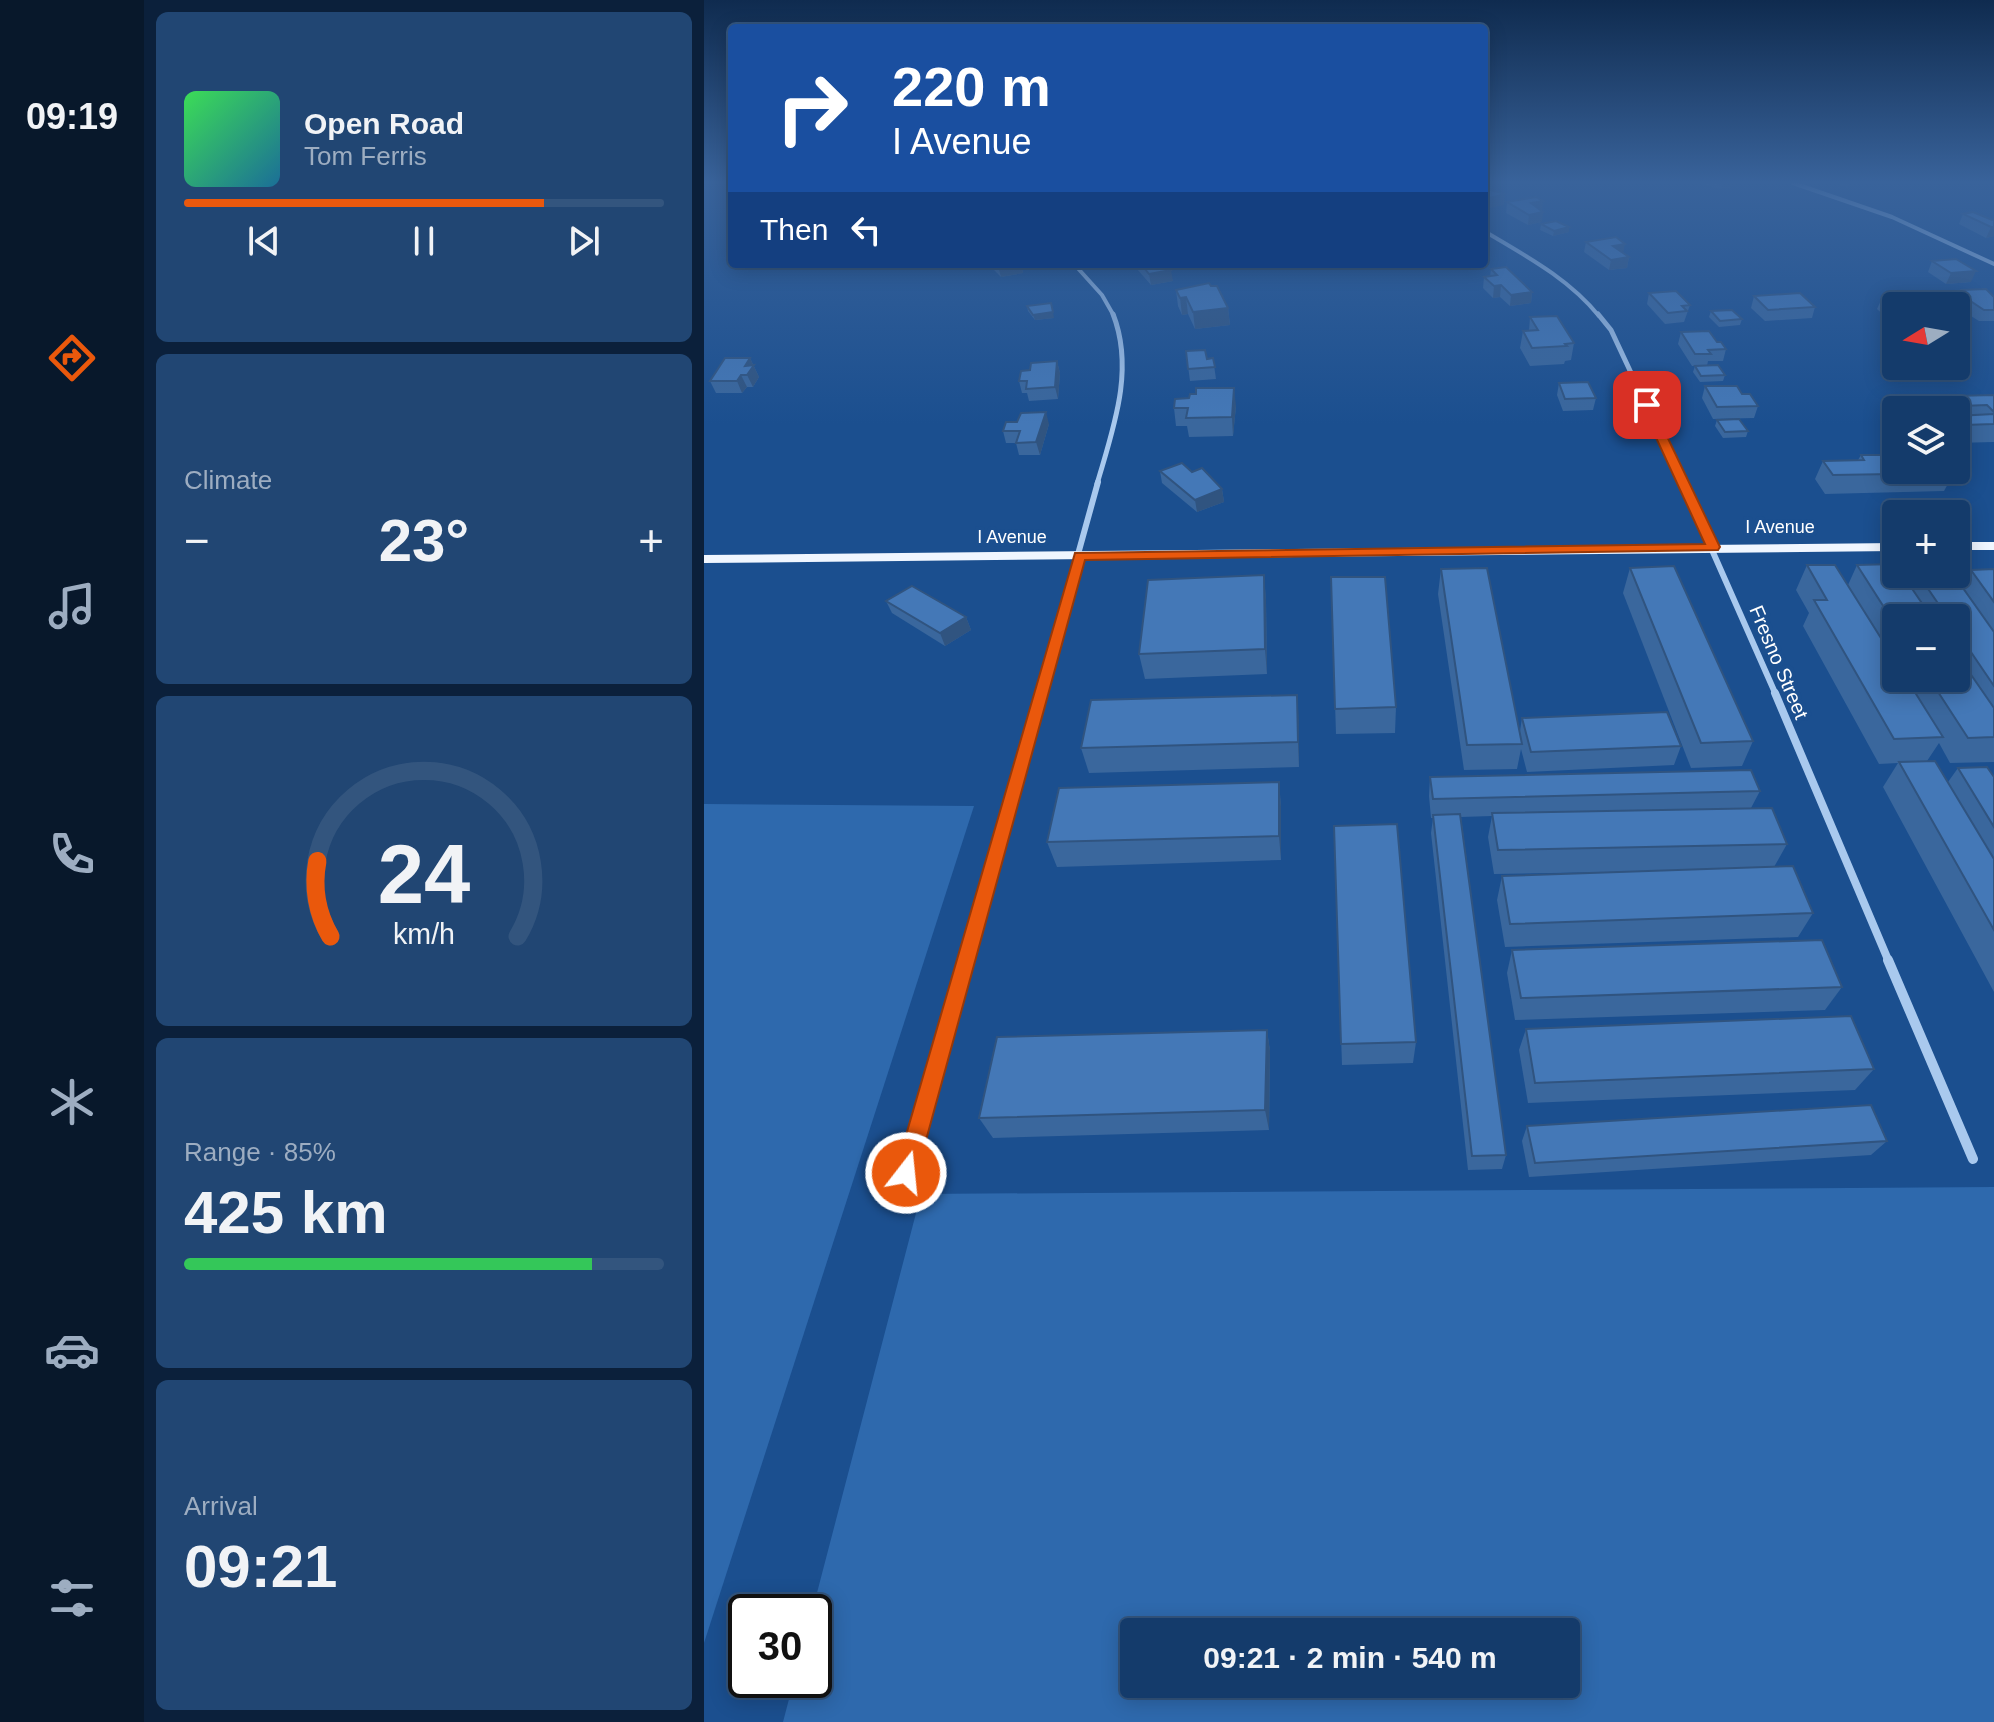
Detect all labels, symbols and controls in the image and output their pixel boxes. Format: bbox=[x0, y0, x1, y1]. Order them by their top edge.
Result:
text: 220 m bbox=[892, 55, 1051, 118]
icon: right bbox=[760, 56, 864, 160]
text: 09:19 bbox=[26, 96, 118, 137]
text: Open Road bbox=[304, 107, 464, 140]
text: I Avenue bbox=[892, 121, 1031, 162]
text: Tom Ferris bbox=[304, 141, 427, 171]
icon: left bbox=[844, 208, 888, 252]
text: Then bbox=[760, 213, 828, 246]
icon: previous bbox=[242, 219, 286, 263]
icon: pause bbox=[402, 219, 446, 263]
icon: next bbox=[562, 219, 606, 263]
north arrow bbox=[1882, 292, 1970, 380]
map controls bbox=[1882, 292, 1970, 692]
icon: directions bbox=[44, 330, 100, 386]
pin bbox=[1613, 371, 1681, 439]
icon: arrive bbox=[1625, 383, 1669, 427]
button: layers bbox=[1882, 396, 1970, 484]
text: Climate bbox=[184, 465, 272, 495]
button: + bbox=[1882, 500, 1970, 588]
text: 23° bbox=[379, 507, 469, 574]
text: − bbox=[184, 516, 210, 565]
text: + bbox=[638, 516, 664, 565]
street label: I Avenue bbox=[1745, 517, 1815, 537]
street label: I Avenue bbox=[977, 527, 1047, 547]
icon: music bbox=[44, 578, 100, 634]
street label: Fresno Street bbox=[1745, 602, 1813, 722]
button: − bbox=[1882, 604, 1970, 692]
icon: phone bbox=[44, 826, 100, 882]
text: 24 bbox=[378, 828, 470, 921]
text: km/h bbox=[393, 918, 455, 950]
icon: climate bbox=[44, 1074, 100, 1130]
position arrow bbox=[864, 1131, 948, 1215]
text: Range · 85% bbox=[184, 1137, 336, 1167]
text: 425 km bbox=[184, 1179, 388, 1246]
icon: car bbox=[44, 1322, 100, 1378]
text: Arrival bbox=[184, 1491, 258, 1521]
text: 09:21 bbox=[184, 1533, 337, 1600]
icon: filters bbox=[44, 1570, 100, 1626]
speed limit sign: 30 bbox=[728, 1594, 832, 1698]
text: 09:21 · 2 min · 540 m bbox=[1203, 1641, 1497, 1674]

